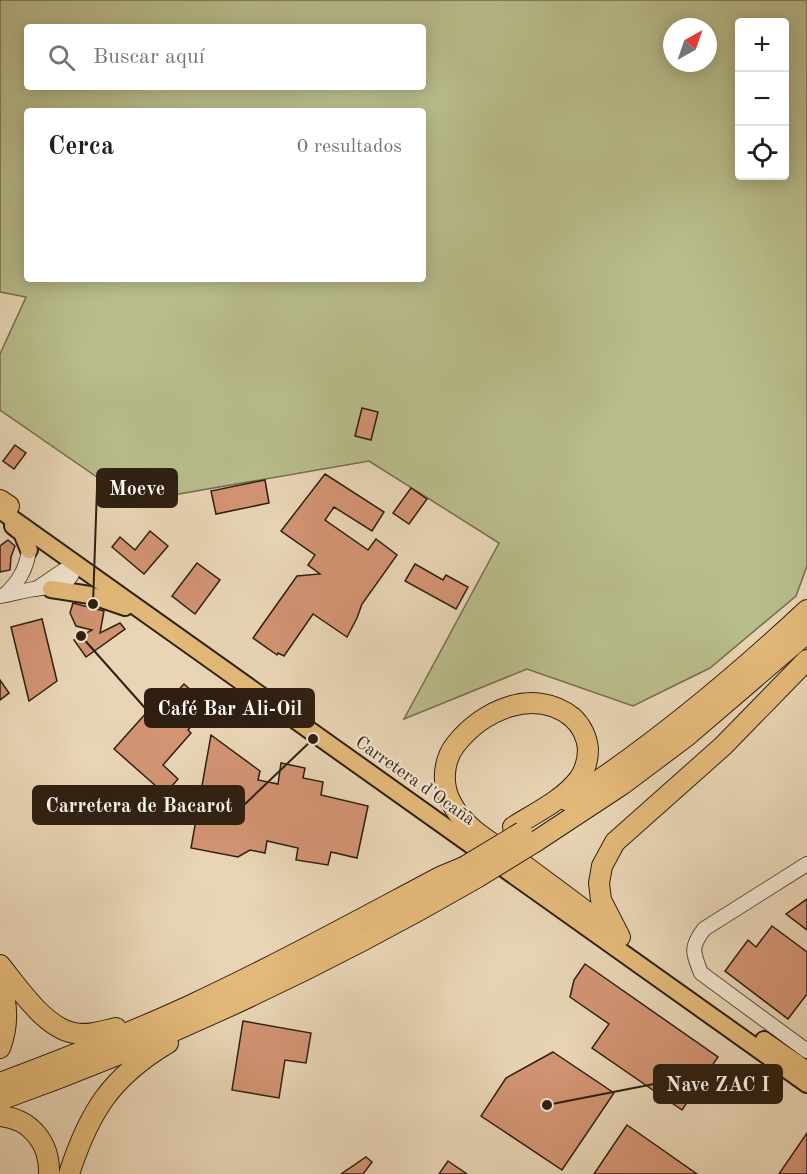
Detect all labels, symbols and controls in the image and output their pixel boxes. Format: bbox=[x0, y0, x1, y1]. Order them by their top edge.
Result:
north arrow bbox=[663, 18, 717, 72]
map controls bbox=[735, 18, 789, 180]
button: + bbox=[735, 18, 789, 72]
search box bbox=[24, 24, 426, 90]
icon: search bbox=[45, 41, 78, 74]
text: Buscar aquí bbox=[93, 46, 205, 68]
button: − bbox=[735, 72, 789, 126]
button: locate bbox=[735, 126, 789, 180]
text: Cerca bbox=[48, 134, 114, 160]
text: 0 resultados bbox=[297, 137, 402, 157]
callout: Moeve bbox=[97, 469, 177, 507]
text: Moeve bbox=[109, 480, 165, 500]
callout: Café Bar Ali-Oil bbox=[145, 689, 314, 727]
text: Café Bar Ali-Oil bbox=[158, 700, 302, 720]
street label: Carretera d'Ocaña bbox=[352, 733, 478, 829]
callout: Carretera de Bacarot bbox=[33, 786, 244, 824]
text: Carretera de Bacarot bbox=[45, 797, 233, 817]
callout: Nave ZAC I bbox=[654, 1065, 782, 1103]
text: Nave ZAC I bbox=[666, 1076, 770, 1096]

